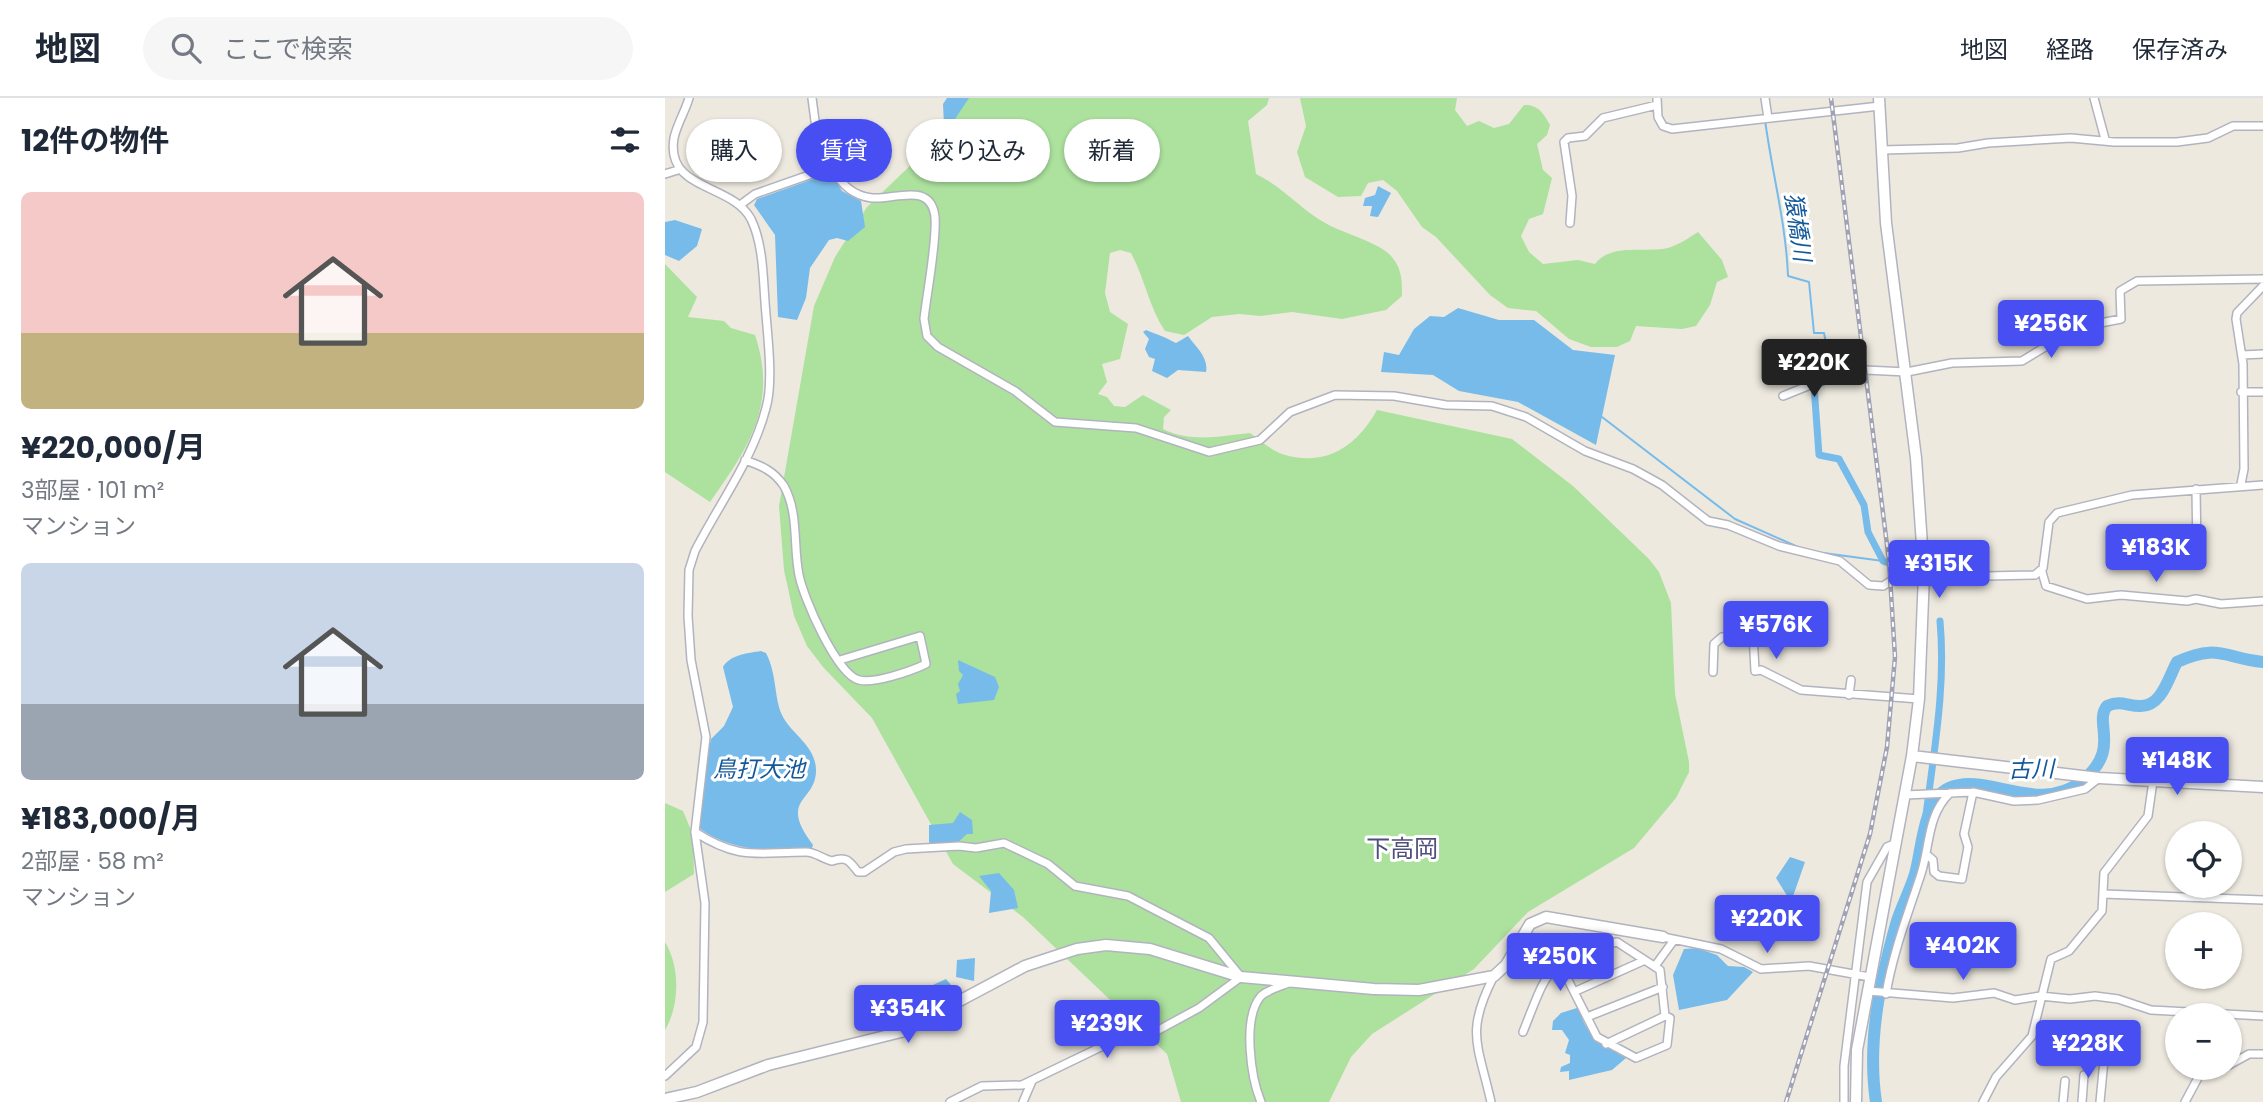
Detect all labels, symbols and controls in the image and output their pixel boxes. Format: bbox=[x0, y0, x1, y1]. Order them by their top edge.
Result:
search box bbox=[143, 17, 633, 80]
text: 地図 bbox=[35, 25, 101, 72]
icon: search bbox=[167, 29, 205, 67]
text: ここで検索 bbox=[223, 31, 353, 67]
text: 地図 bbox=[1960, 33, 2008, 66]
text: 経路 bbox=[2046, 33, 2094, 66]
text: 保存済み bbox=[2132, 33, 2228, 66]
text: 12件の物件 bbox=[21, 119, 169, 162]
chip: 購入 bbox=[686, 119, 782, 182]
chip: 賃貸 bbox=[796, 119, 892, 182]
chip: 絞り込み bbox=[906, 119, 1050, 182]
chip: 新着 bbox=[1064, 119, 1160, 182]
icon: filters bbox=[606, 121, 644, 159]
water label: 猿橋川 bbox=[1777, 191, 1819, 266]
icon: home bbox=[270, 238, 396, 364]
pin: ¥256K bbox=[2002, 300, 2100, 360]
text: ¥256K bbox=[2014, 307, 2088, 339]
pin: ¥220K bbox=[1765, 340, 1863, 399]
text: ¥220K bbox=[1778, 346, 1850, 378]
text: ¥220,000/月 bbox=[21, 426, 206, 469]
text: 3部屋 · 101 m² bbox=[21, 474, 164, 506]
text: マンション bbox=[21, 510, 136, 542]
pin: ¥183K bbox=[2107, 524, 2205, 584]
text: ¥183K bbox=[2122, 531, 2190, 563]
pin: ¥315K bbox=[1890, 540, 1988, 600]
text: ¥315K bbox=[1905, 547, 1973, 579]
pin: ¥576K bbox=[1727, 602, 1825, 661]
text: ¥576K bbox=[1739, 608, 1813, 640]
icon: home bbox=[270, 609, 396, 735]
pin: ¥148K bbox=[2128, 738, 2226, 797]
text: ¥148K bbox=[2142, 744, 2212, 776]
water label: 鳥打大池 bbox=[713, 753, 807, 785]
water label: 古川 bbox=[2008, 753, 2057, 785]
text: ¥183,000/月 bbox=[21, 797, 201, 840]
map controls bbox=[2165, 821, 2242, 1080]
button: locate bbox=[2165, 821, 2242, 898]
district label: 下高岡 bbox=[1366, 832, 1438, 865]
text: 2部屋 · 58 m² bbox=[21, 845, 164, 877]
text: マンション bbox=[21, 881, 136, 913]
pin: ¥220K bbox=[1718, 896, 1816, 955]
text: ¥220K bbox=[1731, 902, 1803, 934]
button: + bbox=[2165, 912, 2242, 989]
pin: ¥402K bbox=[1914, 922, 2012, 982]
text: ¥402K bbox=[1925, 929, 2001, 961]
pin: ¥250K bbox=[1511, 934, 1609, 993]
text: ¥250K bbox=[1523, 940, 1597, 972]
pin: ¥354K bbox=[859, 986, 957, 1045]
text: ¥354K bbox=[870, 992, 946, 1024]
pin: ¥239K bbox=[1058, 1000, 1156, 1060]
button: − bbox=[2165, 1003, 2242, 1080]
text: ¥239K bbox=[1071, 1007, 1143, 1039]
pin: ¥228K bbox=[2039, 1020, 2137, 1080]
text: ¥228K bbox=[2052, 1027, 2124, 1059]

